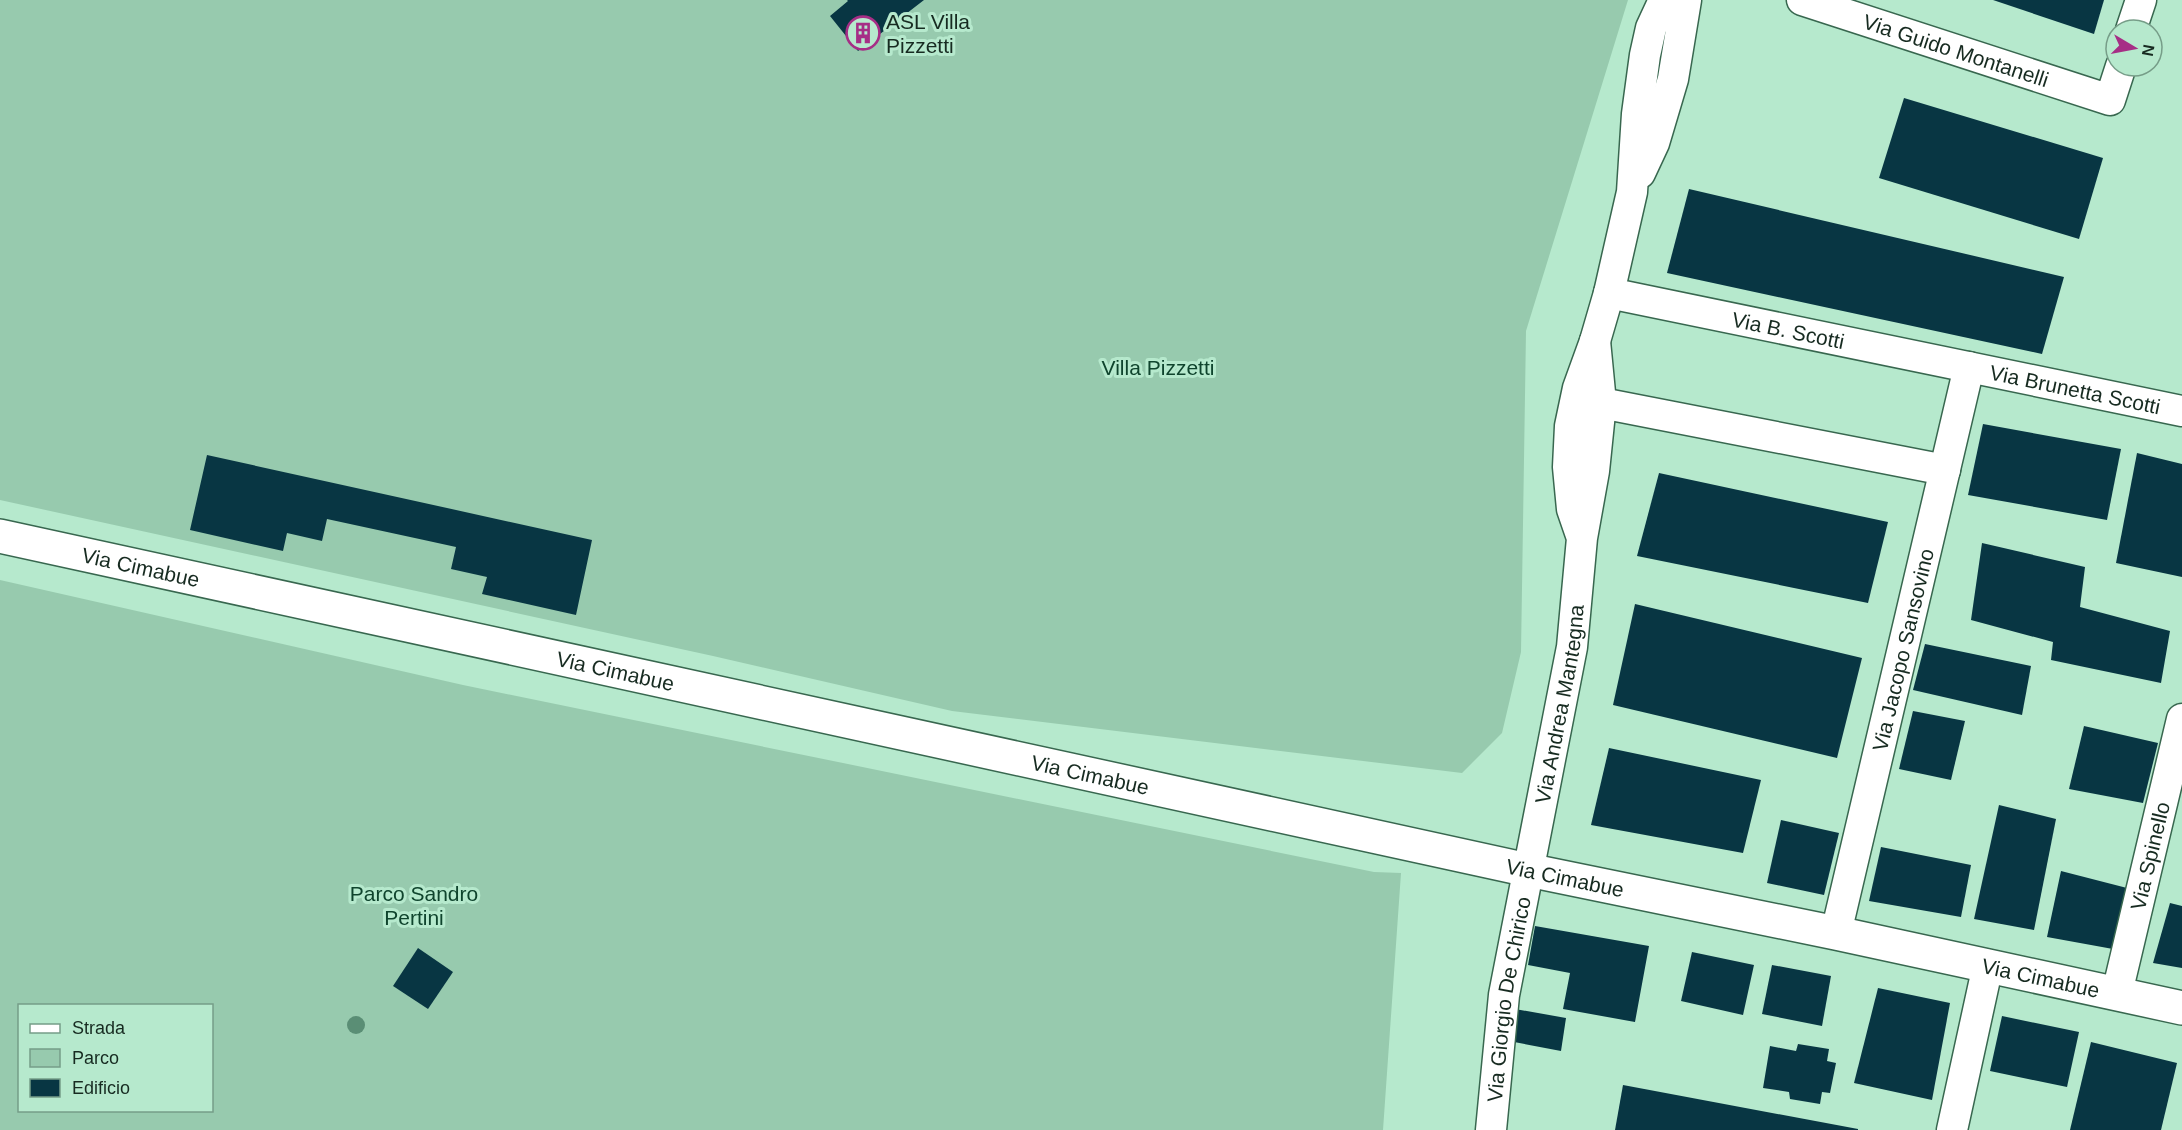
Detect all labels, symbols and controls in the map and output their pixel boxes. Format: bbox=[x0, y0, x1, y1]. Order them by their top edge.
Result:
street label: Via Guido Montanelli bbox=[1860, 9, 2052, 91]
place label: ASL Villa Pizzetti bbox=[886, 10, 970, 57]
building icon: ASL Villa Pizzetti bbox=[845, 15, 881, 51]
north arrow bbox=[2104, 18, 2164, 78]
text: N bbox=[2139, 43, 2158, 58]
street label: Via B. Scotti bbox=[1730, 307, 1846, 353]
park label: Villa Pizzetti bbox=[1102, 356, 1214, 379]
street label: Via Brunetta Scotti bbox=[1988, 360, 2163, 418]
street label: Via Cimabue bbox=[80, 543, 202, 591]
street label: Via Jacopo Sansovino bbox=[1868, 546, 1938, 753]
street label: Via Andrea Mantegna bbox=[1530, 603, 1587, 805]
street label: Via Cimabue bbox=[554, 646, 677, 695]
street label: Via Cimabue bbox=[1029, 750, 1151, 798]
street label: Via Spinello bbox=[2126, 799, 2174, 912]
street label: Via Cimabue bbox=[1504, 854, 1626, 901]
park label: Parco Sandro Pertini bbox=[350, 882, 478, 929]
street label: Via Giorgio De Chirico bbox=[1482, 895, 1534, 1103]
street label: Via Cimabue bbox=[1980, 953, 2102, 1001]
legend bbox=[18, 1004, 213, 1112]
text: Strada bbox=[72, 1018, 126, 1038]
text: Parco bbox=[72, 1048, 119, 1068]
text: Edificio bbox=[72, 1078, 130, 1098]

